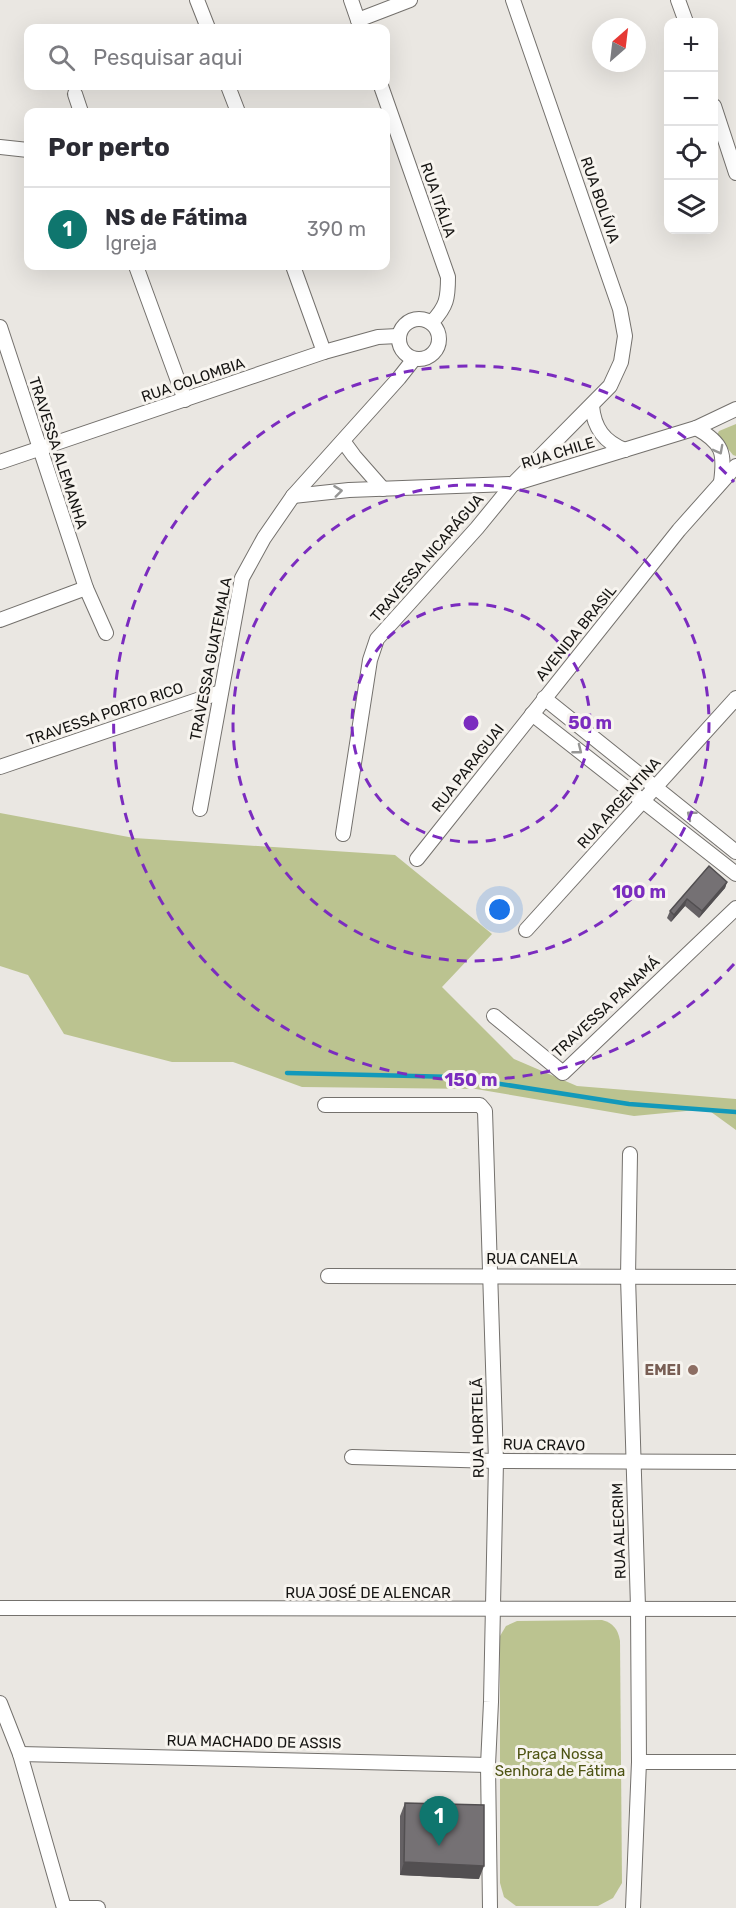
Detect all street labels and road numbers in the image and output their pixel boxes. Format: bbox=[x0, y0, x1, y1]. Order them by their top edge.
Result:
street label: RUA BOLÍVIA bbox=[577, 154, 623, 246]
street label: RUA ITÁLIA bbox=[417, 160, 459, 240]
street label: RUA COLOMBIA bbox=[139, 354, 247, 406]
street label: TRAVESSA ALEMANHA bbox=[25, 375, 91, 531]
street label: RUA CHILE bbox=[519, 433, 597, 473]
street label: TRAVESSA NICARÁGUA bbox=[367, 490, 487, 626]
street label: TRAVESSA GUATEMALA bbox=[186, 576, 236, 742]
street label: AVENIDA BRASIL bbox=[532, 581, 620, 684]
street label: TRAVESSA PORTO RICO bbox=[24, 679, 186, 749]
street label: RUA PARAGUAI bbox=[428, 720, 508, 816]
street label: RUA ARGENTINA bbox=[574, 754, 664, 852]
street label: TRAVESSA PANAMÁ bbox=[549, 953, 663, 1061]
street label: RUA CANELA bbox=[486, 1250, 578, 1268]
street label: RUA HORTELÃ bbox=[468, 1378, 488, 1478]
street label: RUA CRAVO bbox=[503, 1435, 585, 1455]
street label: RUA ALECRIM bbox=[608, 1483, 630, 1579]
street label: RUA JOSÉ DE ALENCAR bbox=[285, 1584, 451, 1602]
street label: RUA MACHADO DE ASSIS bbox=[166, 1731, 342, 1753]

